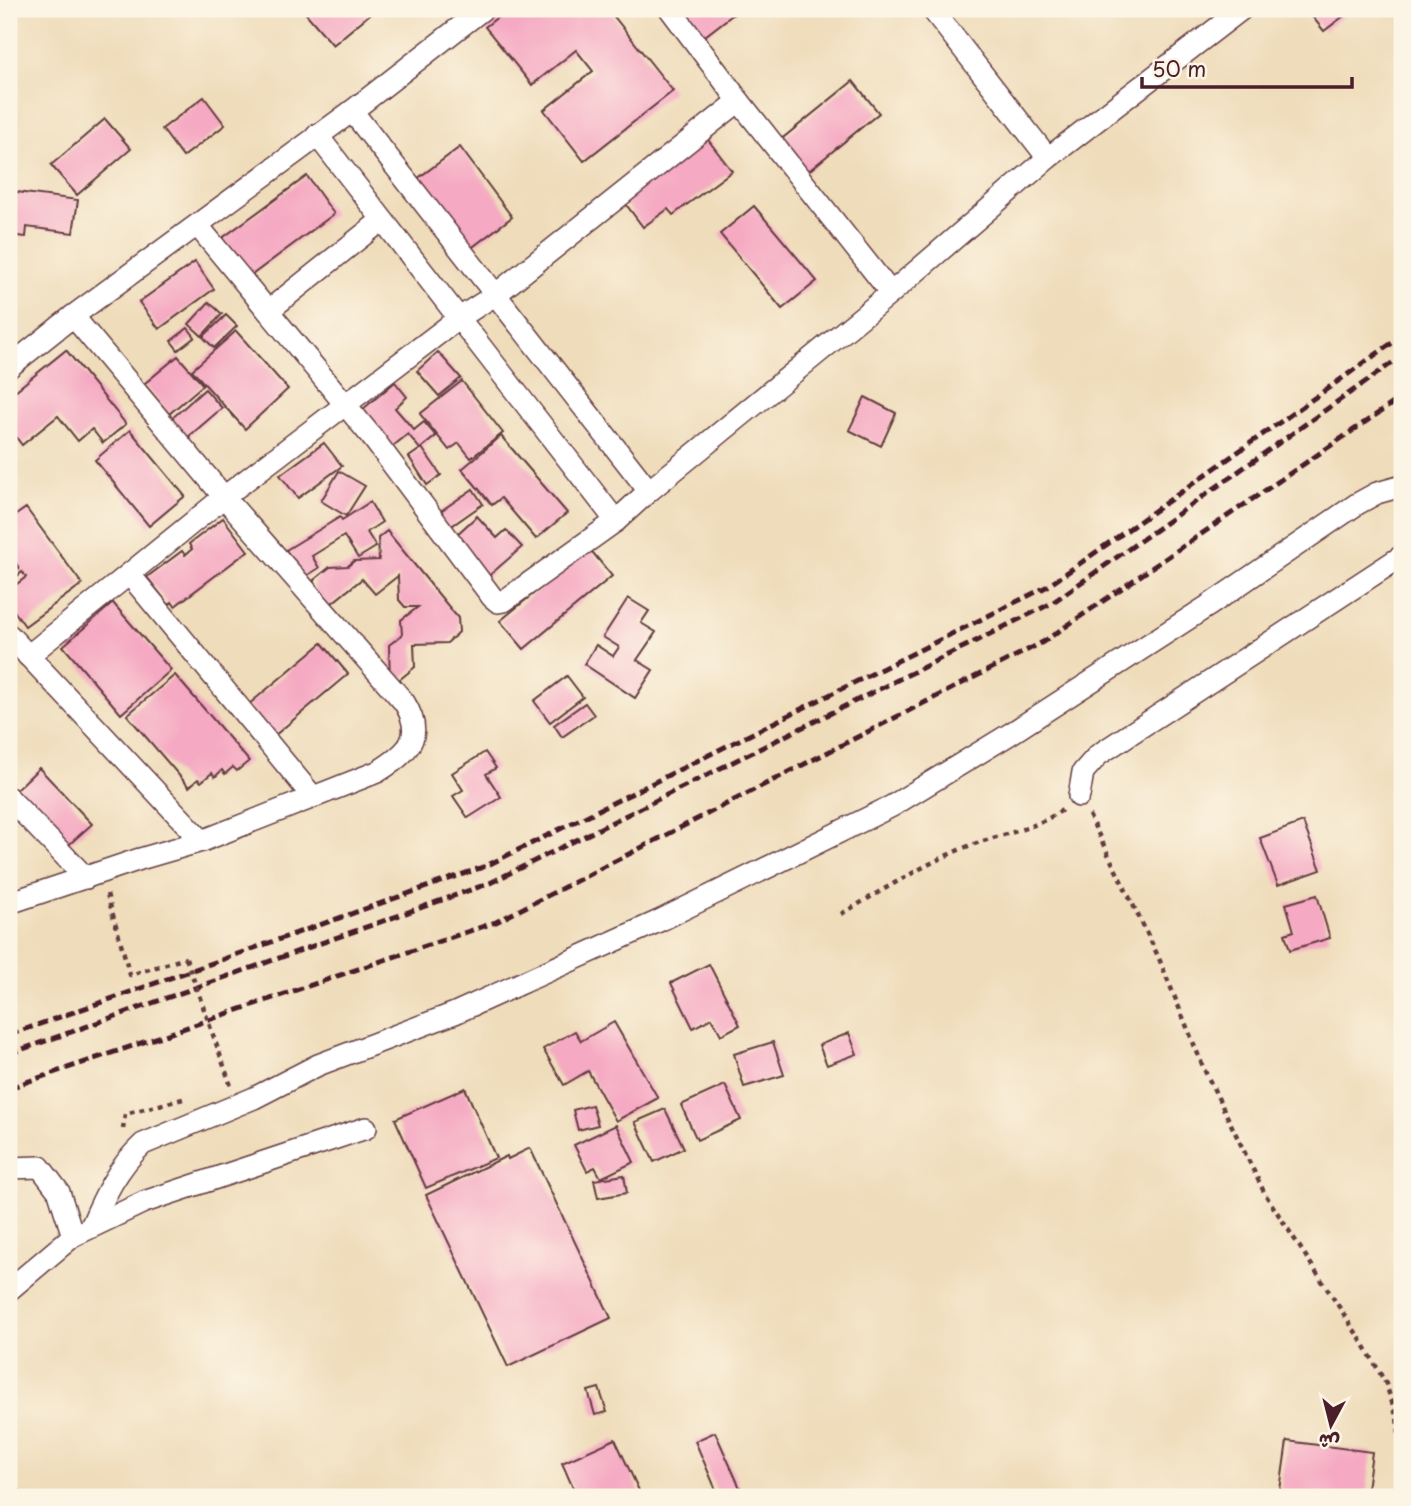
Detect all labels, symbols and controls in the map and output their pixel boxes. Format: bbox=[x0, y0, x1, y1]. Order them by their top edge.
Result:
scale bar bbox=[1142, 46, 1352, 90]
text: 50 m bbox=[1152, 52, 1206, 84]
north arrow bbox=[1296, 1390, 1366, 1460]
text: ش bbox=[1317, 1428, 1341, 1458]

